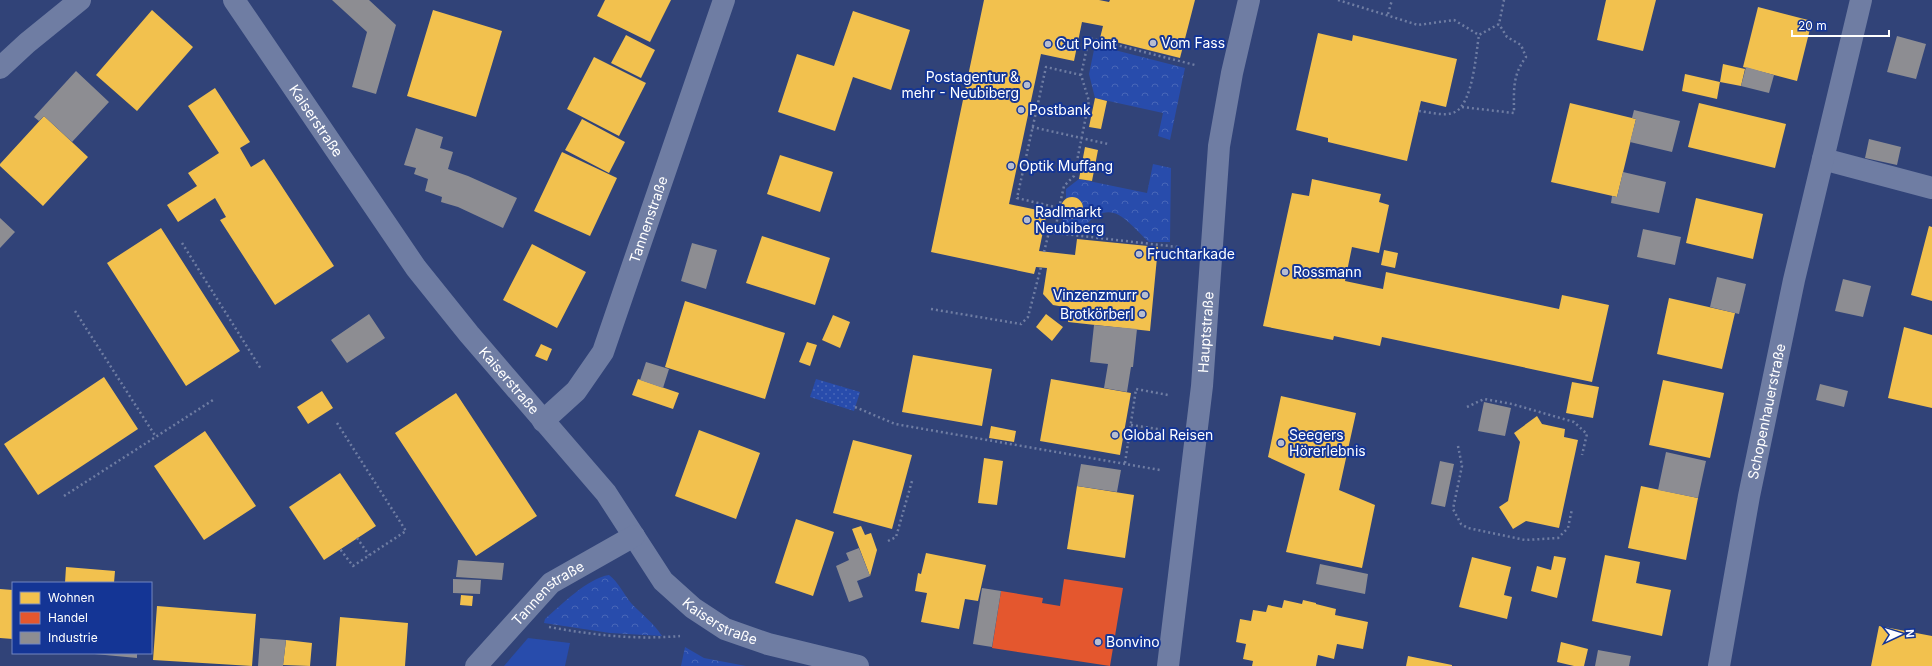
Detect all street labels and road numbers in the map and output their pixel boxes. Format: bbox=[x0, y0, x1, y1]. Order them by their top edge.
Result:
street label: Kaiserstraße bbox=[286, 81, 347, 160]
street label: Tannenstraße bbox=[625, 174, 671, 265]
street label: Hauptstraße bbox=[1194, 291, 1217, 373]
street label: Schopenhauerstraße bbox=[1744, 342, 1789, 481]
street label: Kaiserstraße bbox=[476, 343, 543, 417]
street label: Tannenstraße bbox=[508, 557, 587, 629]
street label: Kaiserstraße bbox=[679, 594, 760, 648]

